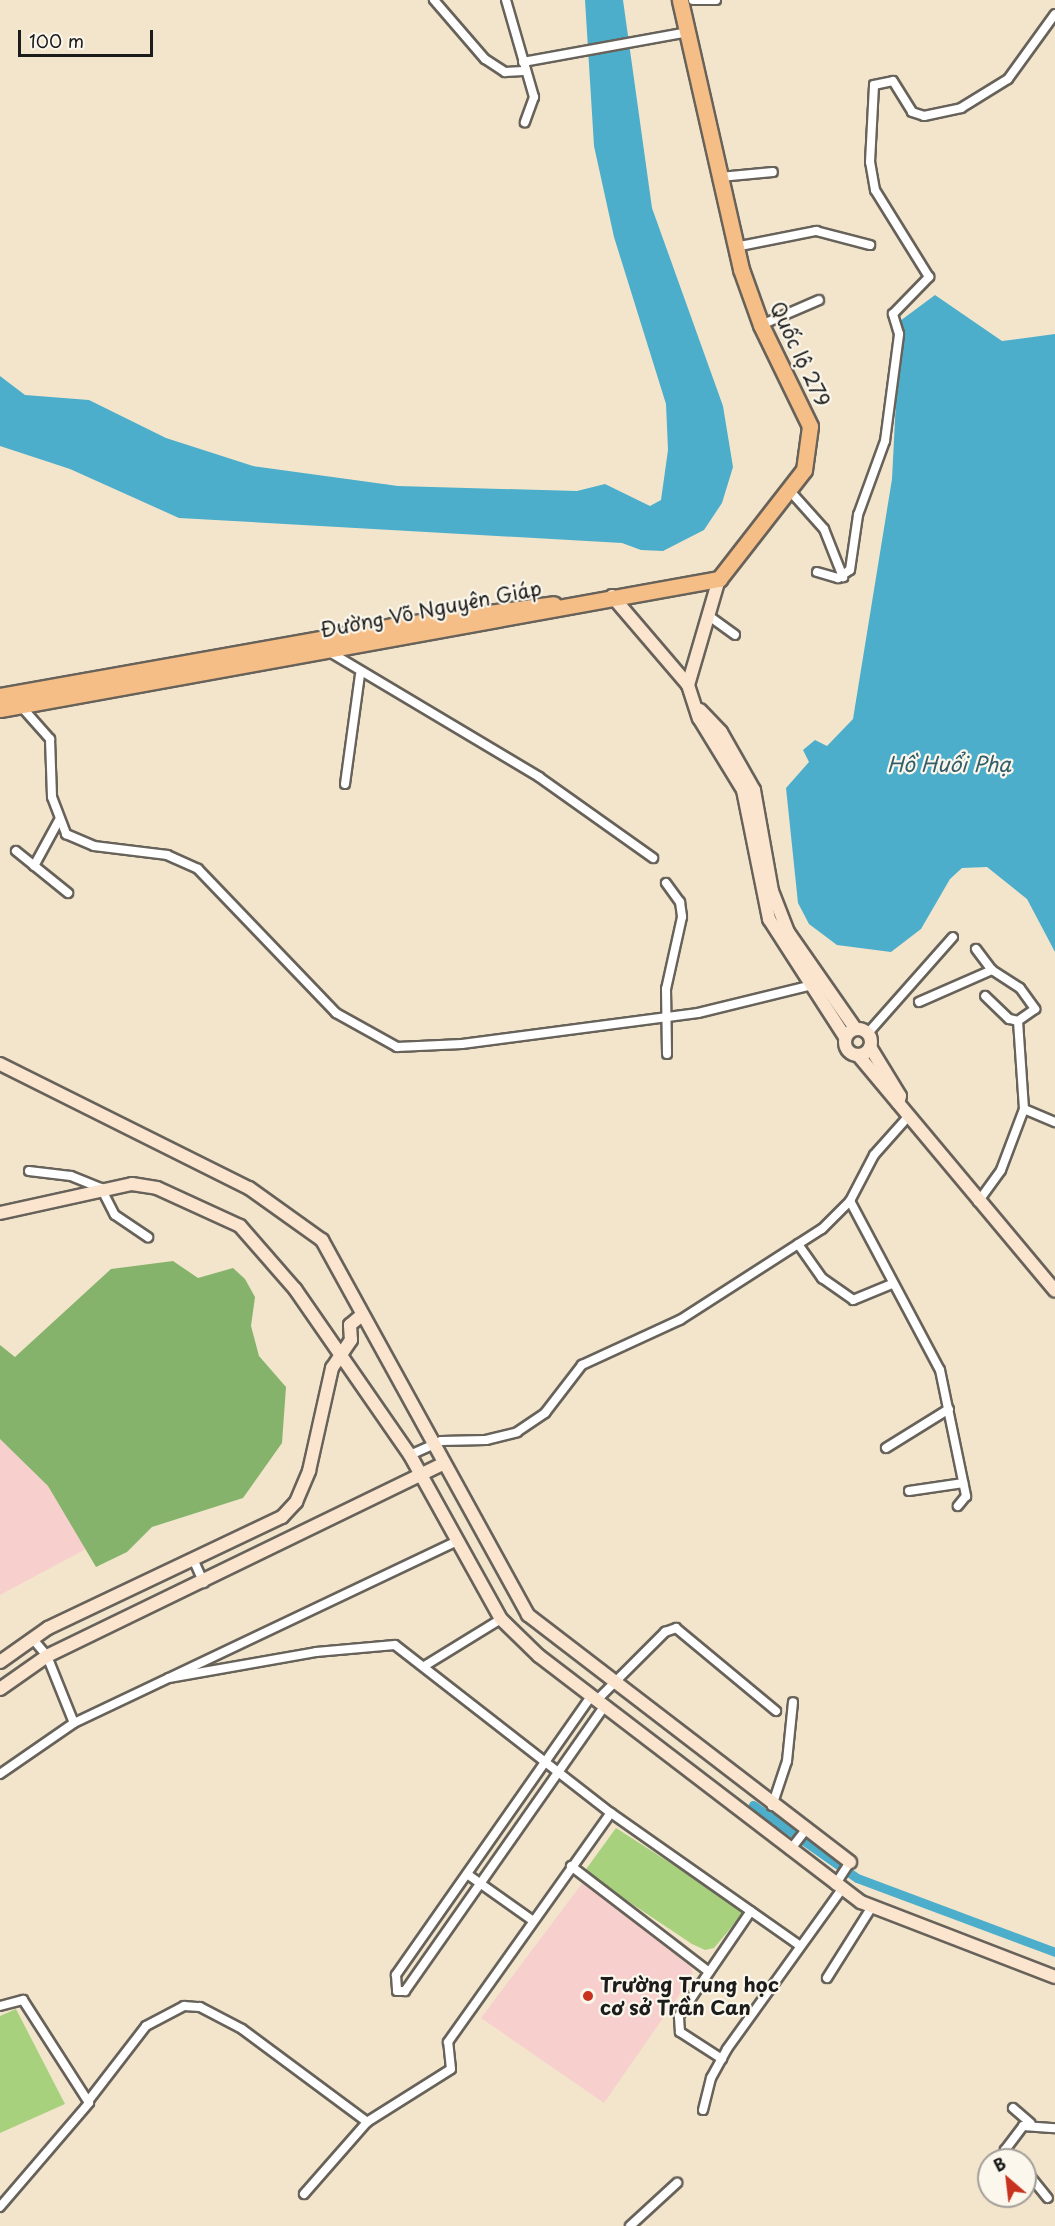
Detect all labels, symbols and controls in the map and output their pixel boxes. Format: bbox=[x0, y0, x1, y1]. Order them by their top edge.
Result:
scale bar bbox=[21, 18, 156, 56]
text: 100 m bbox=[29, 27, 84, 54]
street label: Quốc lộ 279 bbox=[765, 297, 835, 411]
street label: Đường Võ Nguyên Giáp bbox=[318, 576, 544, 642]
water label: Hồ Huổi Phạ bbox=[886, 750, 1012, 776]
place label: Trường Trung học cơ sở Trần Can bbox=[600, 1972, 779, 2019]
marker: Trường Trung học cơ sở Trần Can bbox=[581, 1989, 595, 2003]
north arrow bbox=[977, 2148, 1037, 2208]
text: B bbox=[989, 2151, 1010, 2177]

